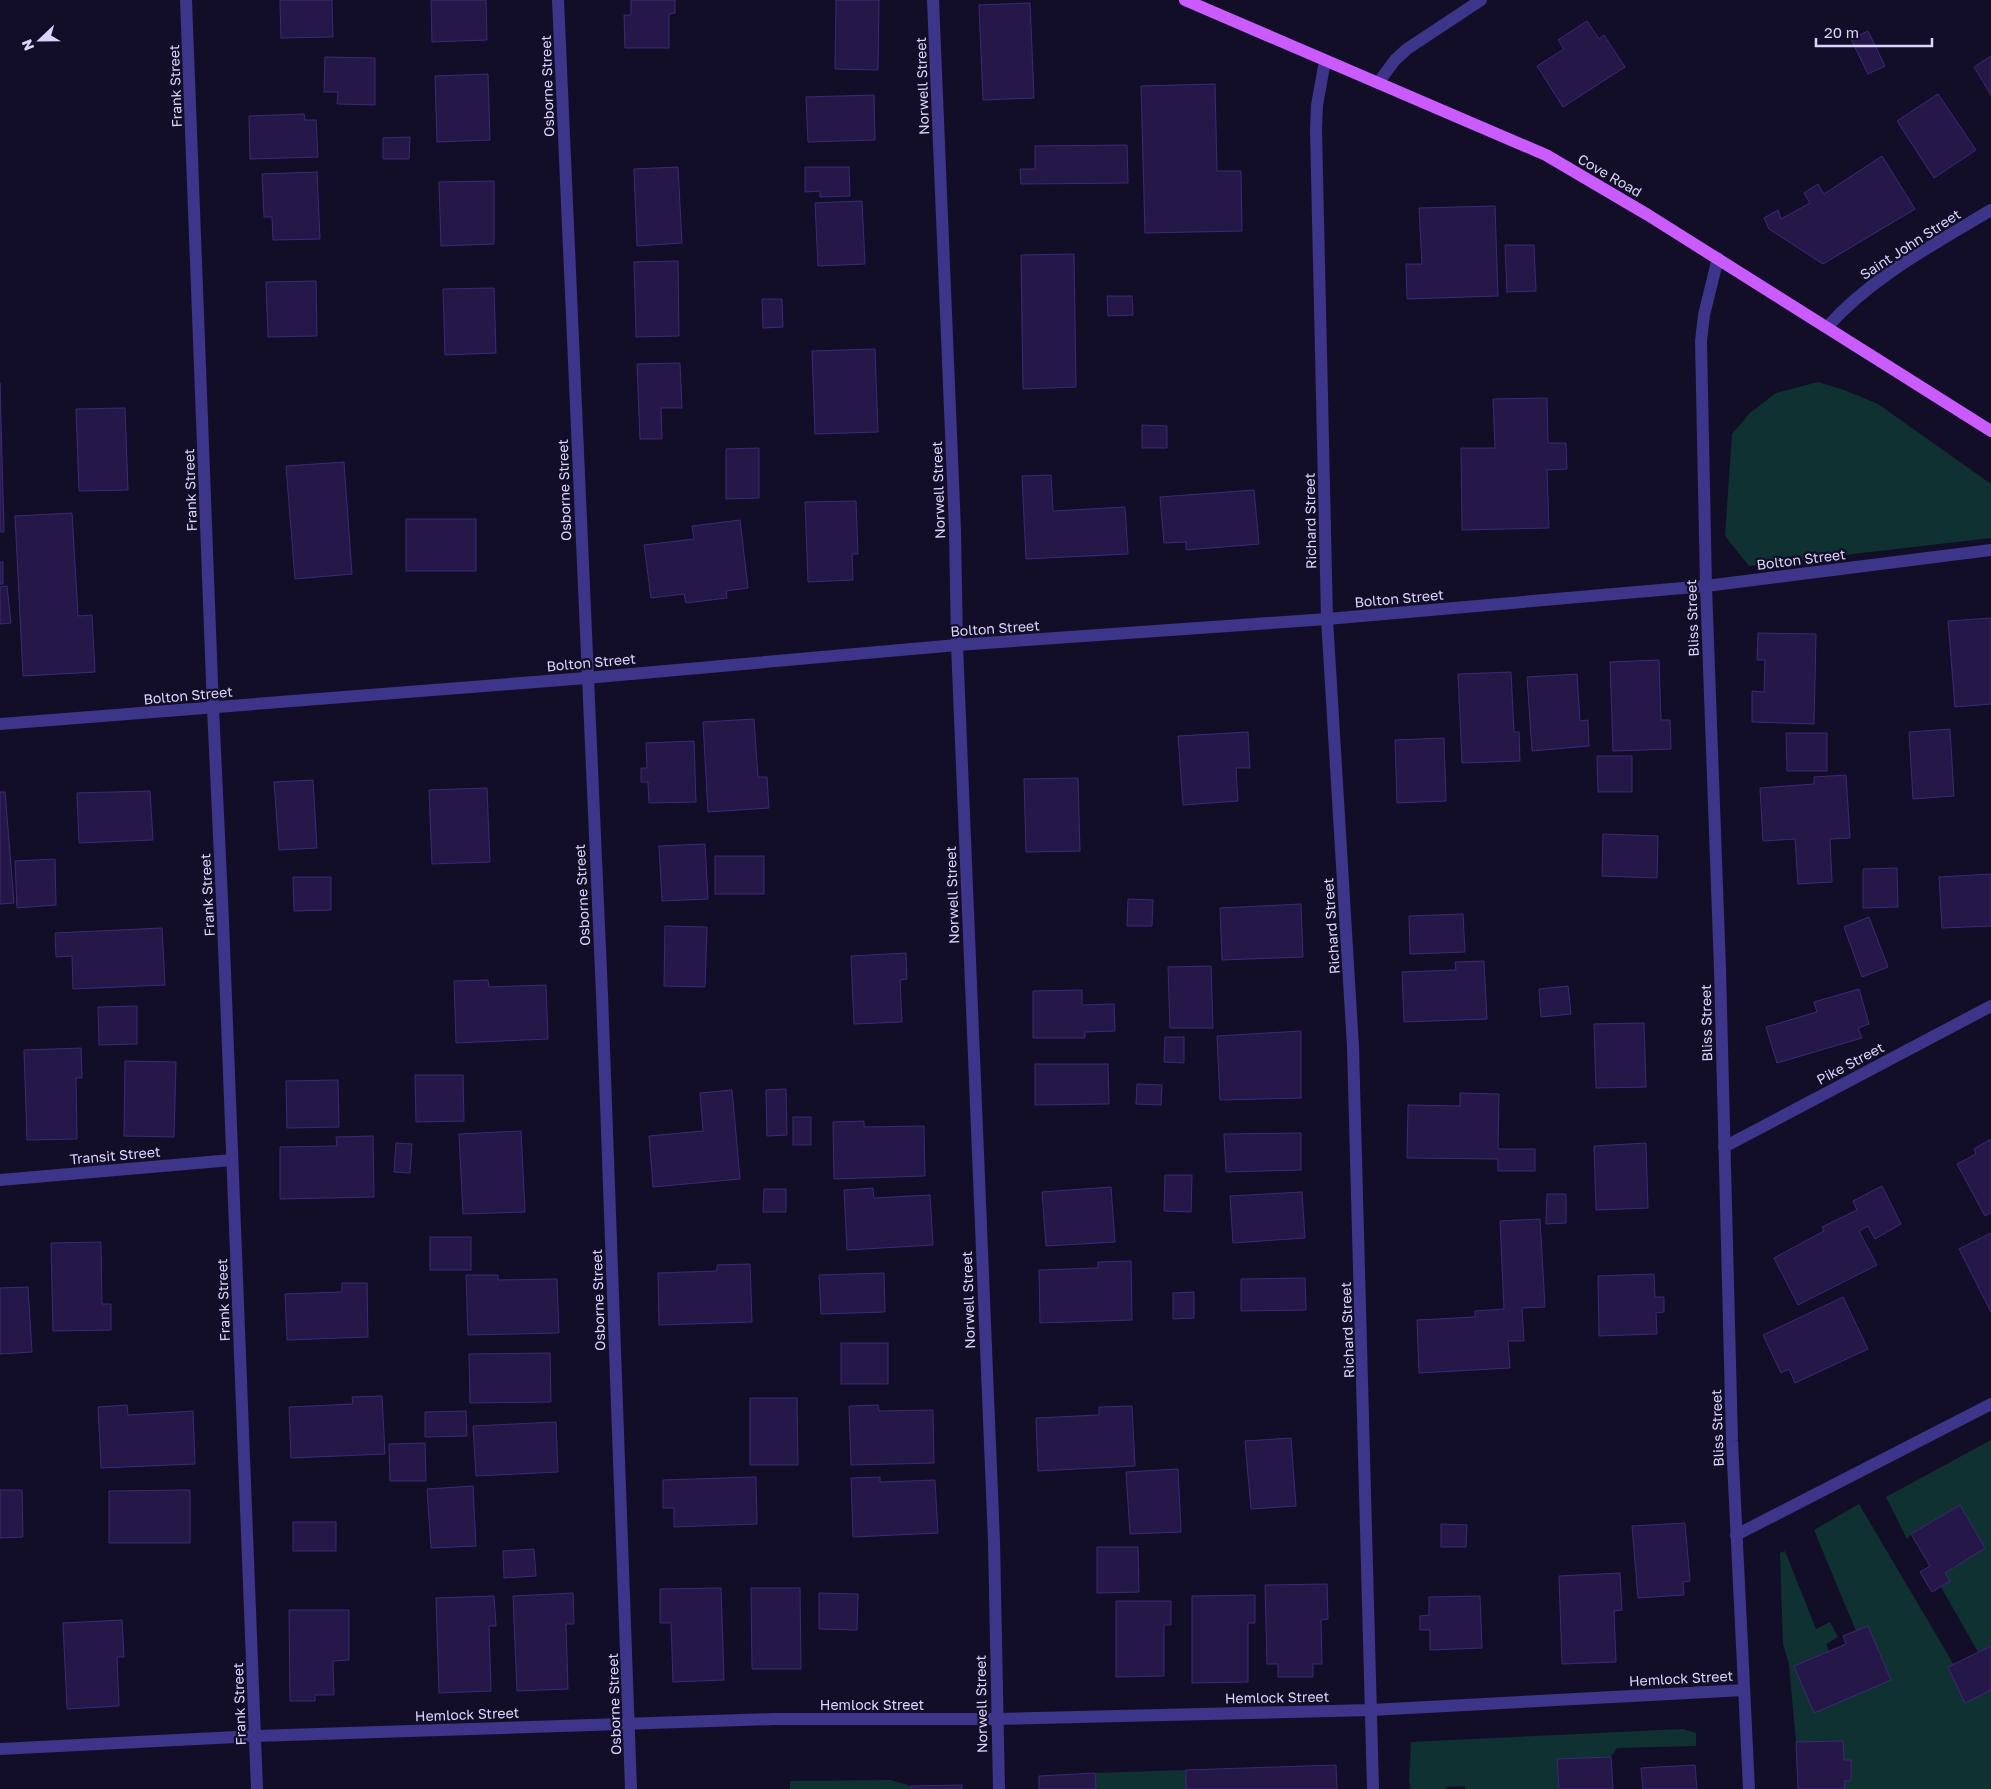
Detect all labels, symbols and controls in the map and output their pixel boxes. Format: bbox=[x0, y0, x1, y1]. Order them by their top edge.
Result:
north arrow bbox=[15, 15, 65, 65]
scale bar bbox=[1816, 15, 1932, 47]
text: 20 m bbox=[1824, 23, 1859, 41]
street label: Osborne Street bbox=[537, 35, 557, 137]
text: N bbox=[18, 37, 37, 53]
street label: Norwell Street bbox=[912, 37, 932, 135]
street label: Frank Street bbox=[165, 44, 185, 128]
street label: Cove Road bbox=[1575, 150, 1645, 200]
street label: Saint John Street bbox=[1857, 205, 1963, 283]
street label: Osborne Street bbox=[554, 439, 574, 541]
street label: Norwell Street bbox=[928, 441, 948, 539]
street label: Frank Street bbox=[180, 448, 200, 532]
street label: Richard Street bbox=[1301, 473, 1319, 569]
street label: Bolton Street bbox=[1756, 545, 1846, 573]
street label: Bliss Street bbox=[1682, 579, 1702, 657]
street label: Bolton Street bbox=[1354, 586, 1444, 610]
street label: Bolton Street bbox=[950, 616, 1040, 640]
street label: Bolton Street bbox=[546, 650, 636, 674]
street label: Bolton Street bbox=[143, 683, 233, 707]
street label: Osborne Street bbox=[571, 844, 593, 946]
street label: Norwell Street bbox=[942, 846, 962, 944]
street label: Frank Street bbox=[196, 853, 218, 937]
street label: Richard Street bbox=[1319, 877, 1343, 975]
street label: Bliss Street bbox=[1697, 984, 1715, 1062]
street label: Pike Street bbox=[1814, 1038, 1886, 1088]
street label: Transit Street bbox=[69, 1143, 161, 1167]
street label: Osborne Street bbox=[588, 1249, 608, 1351]
street label: Norwell Street bbox=[958, 1251, 978, 1349]
street label: Frank Street bbox=[213, 1258, 233, 1342]
street label: Richard Street bbox=[1337, 1282, 1357, 1378]
street label: Bliss Street bbox=[1707, 1389, 1727, 1467]
street label: Osborne Street bbox=[604, 1653, 624, 1755]
street label: Norwell Street bbox=[972, 1655, 990, 1753]
street label: Frank Street bbox=[229, 1662, 249, 1746]
street label: Hemlock Street bbox=[1628, 1667, 1734, 1689]
street label: Hemlock Street bbox=[1225, 1688, 1329, 1706]
street label: Hemlock Street bbox=[820, 1696, 924, 1713]
street label: Hemlock Street bbox=[415, 1704, 519, 1724]

